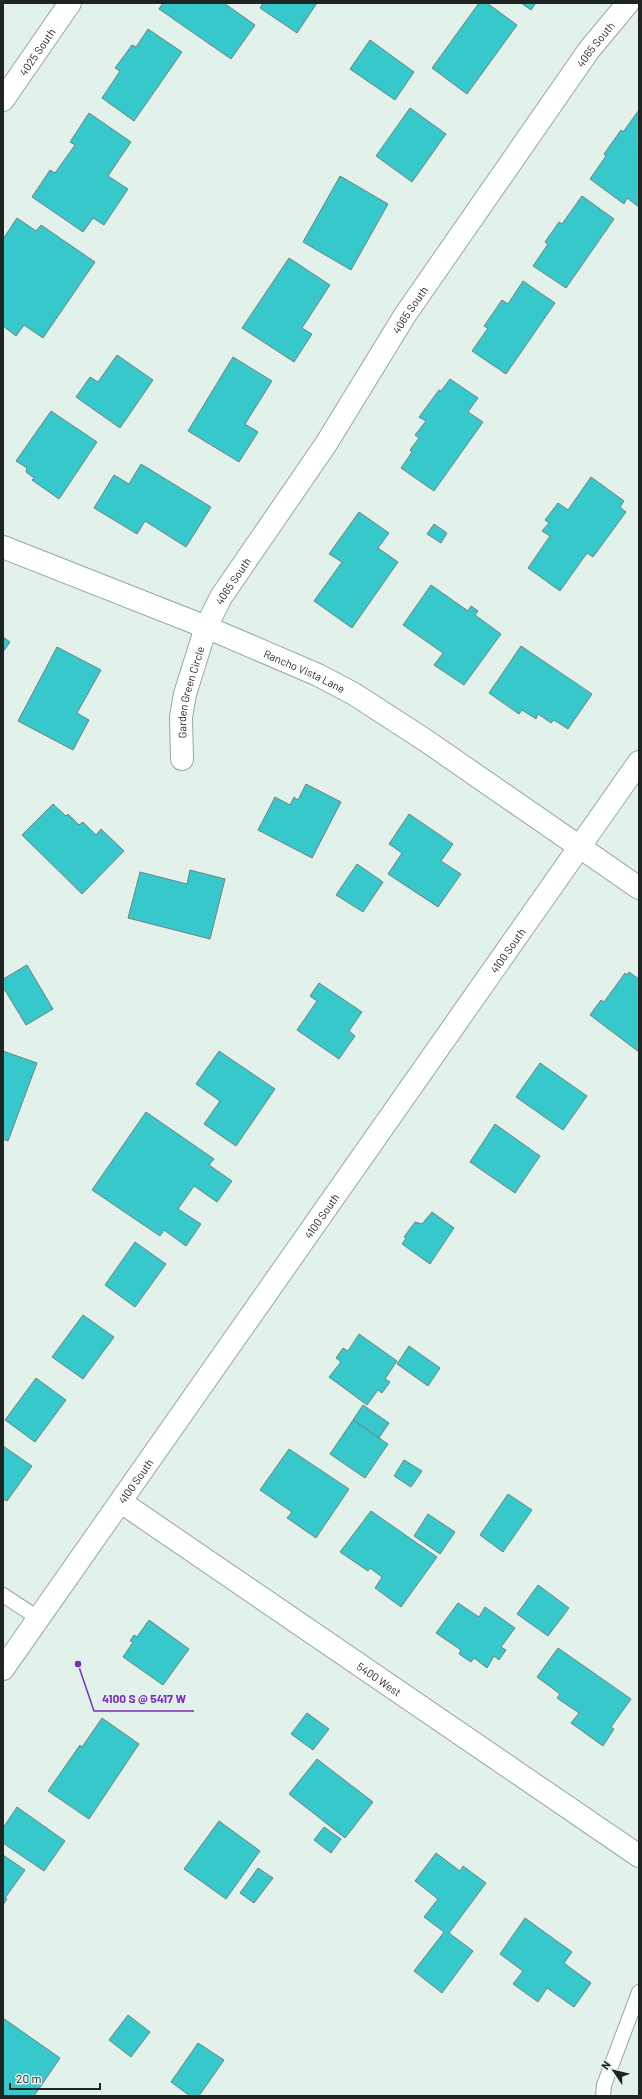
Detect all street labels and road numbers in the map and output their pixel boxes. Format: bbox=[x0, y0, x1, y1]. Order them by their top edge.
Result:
street label: 4065 South bbox=[573, 18, 617, 69]
street label: 4025 South bbox=[16, 25, 57, 78]
street label: 4065 South bbox=[389, 283, 430, 335]
street label: 4065 South bbox=[212, 555, 253, 606]
street label: Garden Green Circle bbox=[174, 644, 206, 738]
street label: Rancho Vista Lane bbox=[262, 646, 348, 695]
street label: 4100 South bbox=[487, 925, 527, 975]
street label: 4100 South bbox=[301, 1190, 341, 1240]
street label: 4100 South bbox=[115, 1456, 155, 1506]
street label: 5400 West bbox=[355, 1659, 404, 1698]

